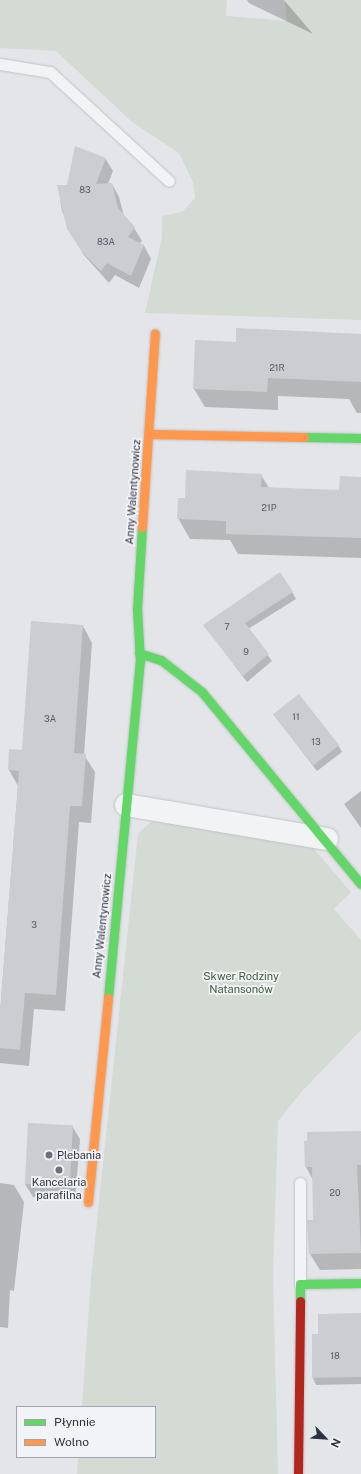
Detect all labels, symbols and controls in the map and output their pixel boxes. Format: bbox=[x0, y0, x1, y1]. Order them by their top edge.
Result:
house number: 83 bbox=[79, 185, 91, 195]
house number: 83A bbox=[97, 237, 115, 247]
house number: 21R bbox=[269, 363, 285, 373]
street label: Anny Walentynowicz bbox=[123, 439, 143, 545]
house number: 21P bbox=[262, 503, 276, 513]
house number: 7 bbox=[224, 622, 230, 632]
house number: 9 bbox=[243, 647, 249, 657]
house number: 11 bbox=[292, 712, 300, 722]
house number: 3A bbox=[44, 714, 56, 724]
house number: 13 bbox=[311, 737, 321, 747]
street label: Anny Walentynowicz bbox=[90, 873, 114, 979]
house number: 3 bbox=[31, 920, 37, 930]
park label: Skwer Rodziny Natansonów bbox=[203, 970, 279, 996]
place label: Plebania bbox=[57, 1148, 101, 1162]
marker: Plebania bbox=[44, 1150, 54, 1160]
marker: Kancelaria parafilna bbox=[54, 1165, 64, 1175]
place label: Kancelaria parafilna bbox=[32, 1176, 86, 1202]
house number: 20 bbox=[330, 1188, 340, 1198]
house number: 18 bbox=[330, 1351, 340, 1361]
legend bbox=[16, 1406, 156, 1458]
text: Płynnie bbox=[54, 1415, 96, 1429]
north arrow bbox=[305, 1418, 345, 1458]
text: Wolno bbox=[54, 1435, 89, 1449]
text: N bbox=[329, 1437, 343, 1450]

